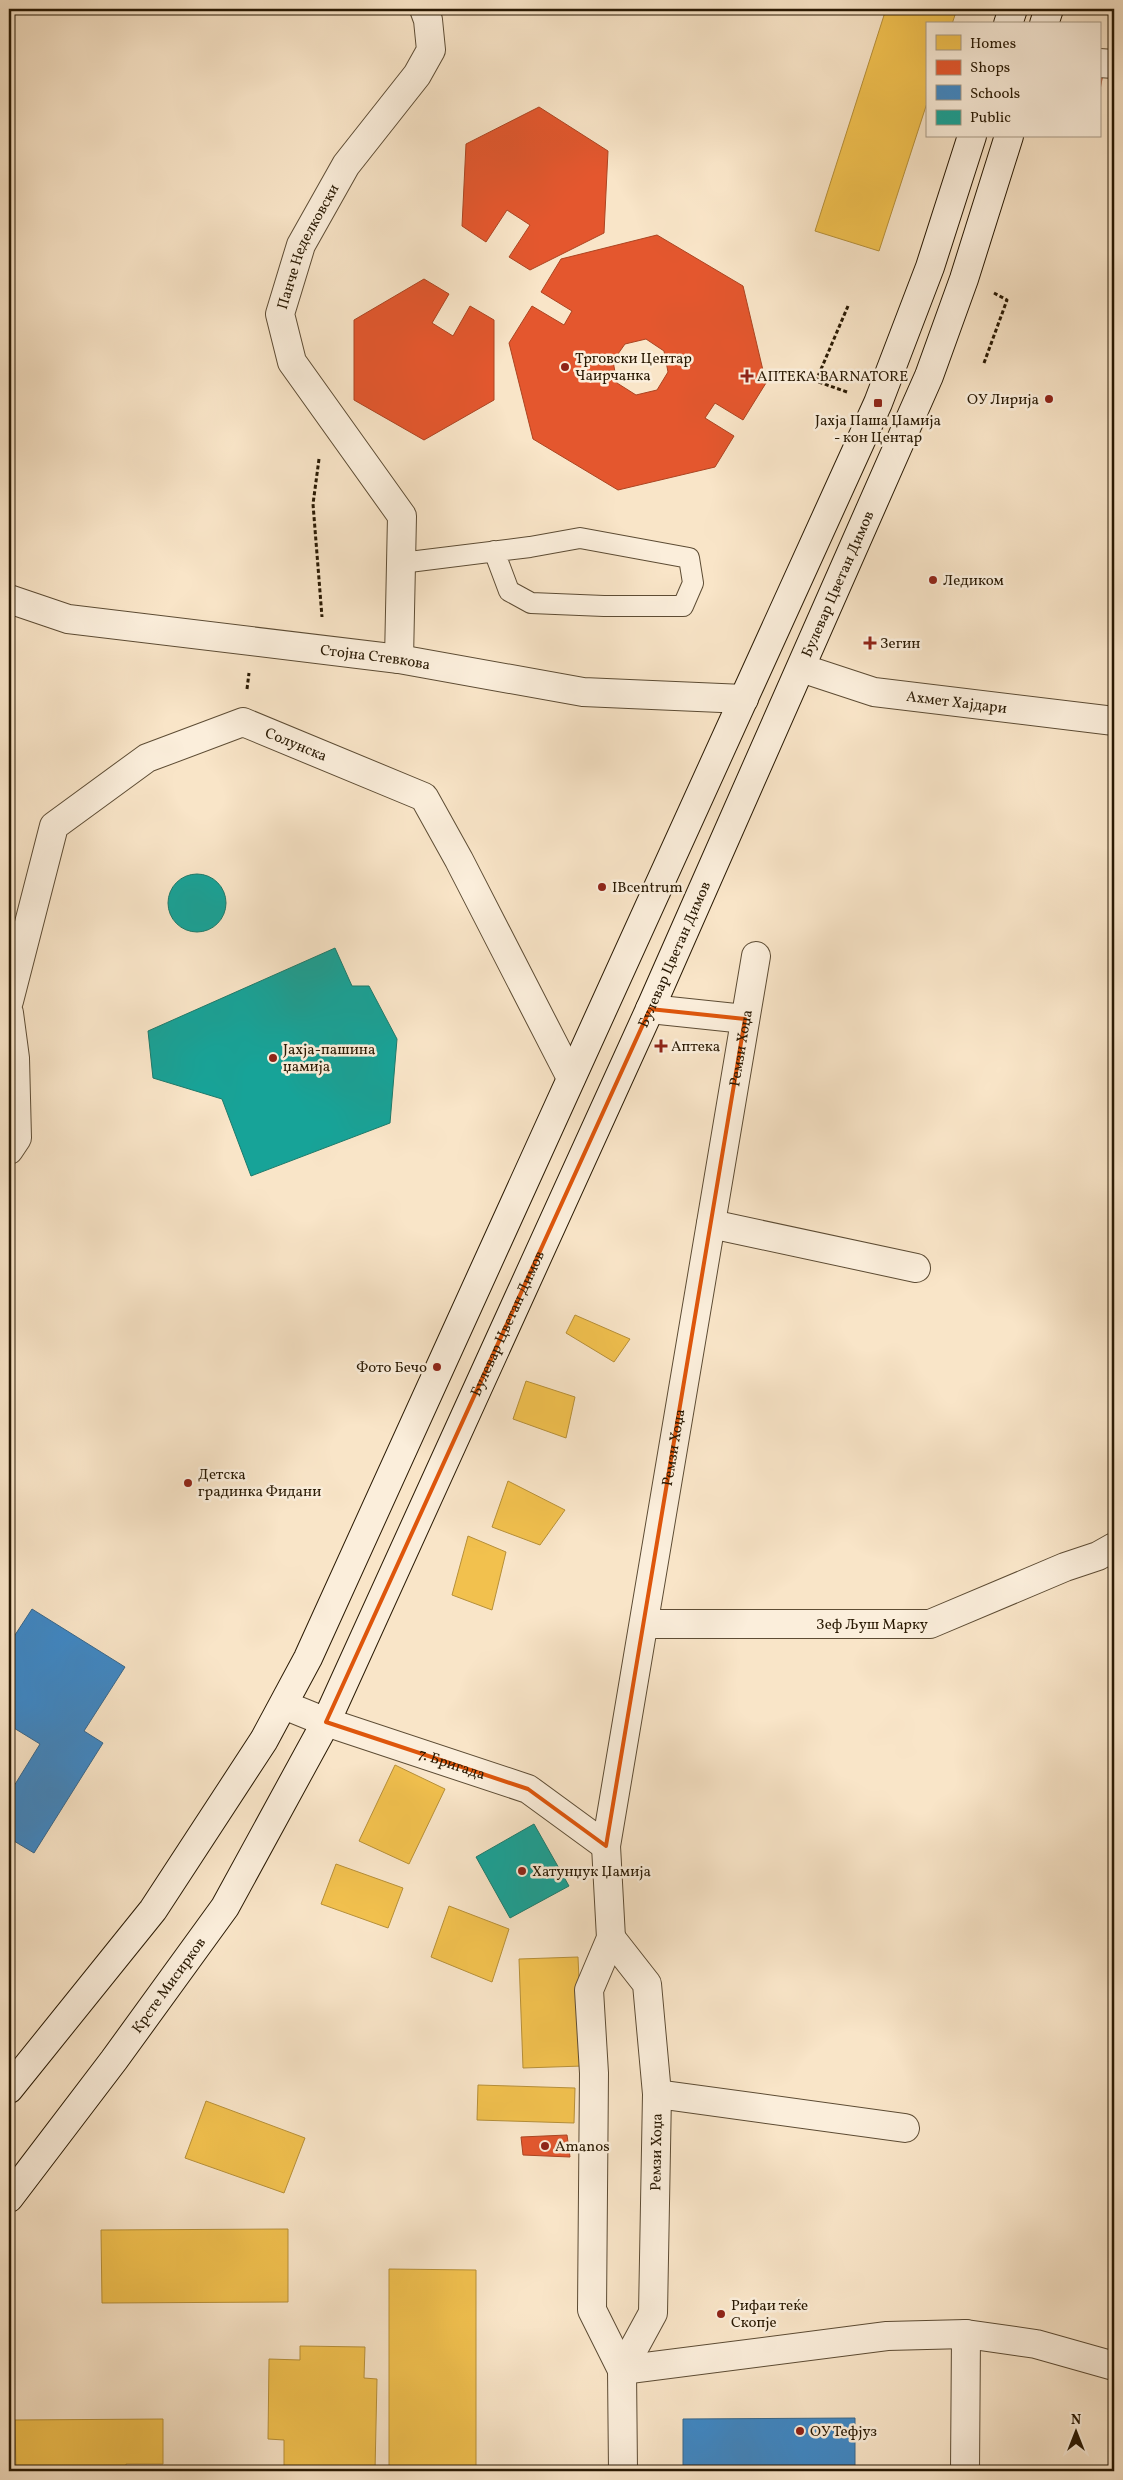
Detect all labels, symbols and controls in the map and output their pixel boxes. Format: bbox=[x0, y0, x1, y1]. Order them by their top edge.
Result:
legend bbox=[926, 22, 1100, 138]
text: Homes bbox=[970, 34, 1016, 55]
text: Shops bbox=[970, 58, 1010, 79]
text: Schools bbox=[970, 84, 1020, 105]
text: Public bbox=[970, 108, 1011, 129]
street label: Панче Неделковски bbox=[273, 181, 345, 312]
place label: Трговски Центар Чаирчанка bbox=[575, 349, 692, 387]
marker: Трговски Центар Чаирчанка bbox=[559, 361, 571, 373]
place label: АПТЕКА BARNATORE bbox=[757, 367, 908, 388]
marker: АПТЕКА BARNATORE bbox=[741, 370, 753, 382]
place label: ОУ Лирија bbox=[967, 390, 1039, 411]
marker: ОУ Лирија bbox=[1043, 393, 1055, 405]
marker: Јахја Паша Џамија - кон Центар bbox=[872, 397, 884, 409]
place label: Јахја Паша Џамија - кон Центар bbox=[815, 411, 941, 449]
street label: Булевар Цветан Димов bbox=[797, 508, 880, 661]
place label: Ледиком bbox=[943, 571, 1004, 592]
marker: Ледиком bbox=[927, 574, 939, 586]
place label: Зегин bbox=[880, 634, 921, 655]
marker: Зегин bbox=[864, 637, 876, 649]
street label: Стојна Стевкова bbox=[319, 641, 432, 676]
street label: Ахмет Хајдари bbox=[905, 687, 1008, 720]
street label: Солунска bbox=[261, 723, 330, 768]
place label: IBcentrum bbox=[612, 878, 683, 899]
street label: Булевар Цветан Димов bbox=[634, 878, 717, 1032]
marker: IBcentrum bbox=[596, 881, 608, 893]
street label: Ремзи Хоџа bbox=[725, 1008, 759, 1089]
place label: Аптека bbox=[671, 1037, 720, 1058]
place label: Јахја-пашина џамија bbox=[283, 1040, 375, 1078]
marker: Аптека bbox=[655, 1040, 667, 1052]
marker: Јахја-пашина џамија bbox=[267, 1052, 279, 1064]
street label: Булевар Цветан Димов bbox=[466, 1248, 551, 1400]
place label: Фото Бечо bbox=[356, 1358, 427, 1379]
marker: Фото Бечо bbox=[431, 1361, 443, 1373]
street label: Ремзи Хоџа bbox=[658, 1408, 691, 1488]
place label: Детска градинка Фидани bbox=[198, 1465, 321, 1503]
marker: Детска градинка Фидани bbox=[182, 1477, 194, 1489]
street label: Зеф Љуш Марку bbox=[816, 1615, 928, 1636]
street label: 7. Бригада bbox=[415, 1744, 488, 1786]
place label: Хатунџук Џамија bbox=[532, 1862, 651, 1883]
marker: Хатунџук Џамија bbox=[516, 1865, 528, 1877]
street label: Крсте Мисирков bbox=[128, 1934, 212, 2038]
street label: Ремзи Хоџа bbox=[646, 2113, 669, 2191]
place label: Amanos bbox=[555, 2137, 610, 2158]
marker: Amanos bbox=[539, 2140, 551, 2152]
place label: Рифаи теќе Скопје bbox=[731, 2296, 808, 2334]
marker: Рифаи теќе Скопје bbox=[715, 2308, 727, 2320]
north arrow bbox=[1050, 2408, 1100, 2458]
text: N bbox=[1071, 2411, 1081, 2430]
place label: ОУ Тефјуз bbox=[810, 2422, 877, 2443]
marker: ОУ Тефјуз bbox=[794, 2425, 806, 2437]

